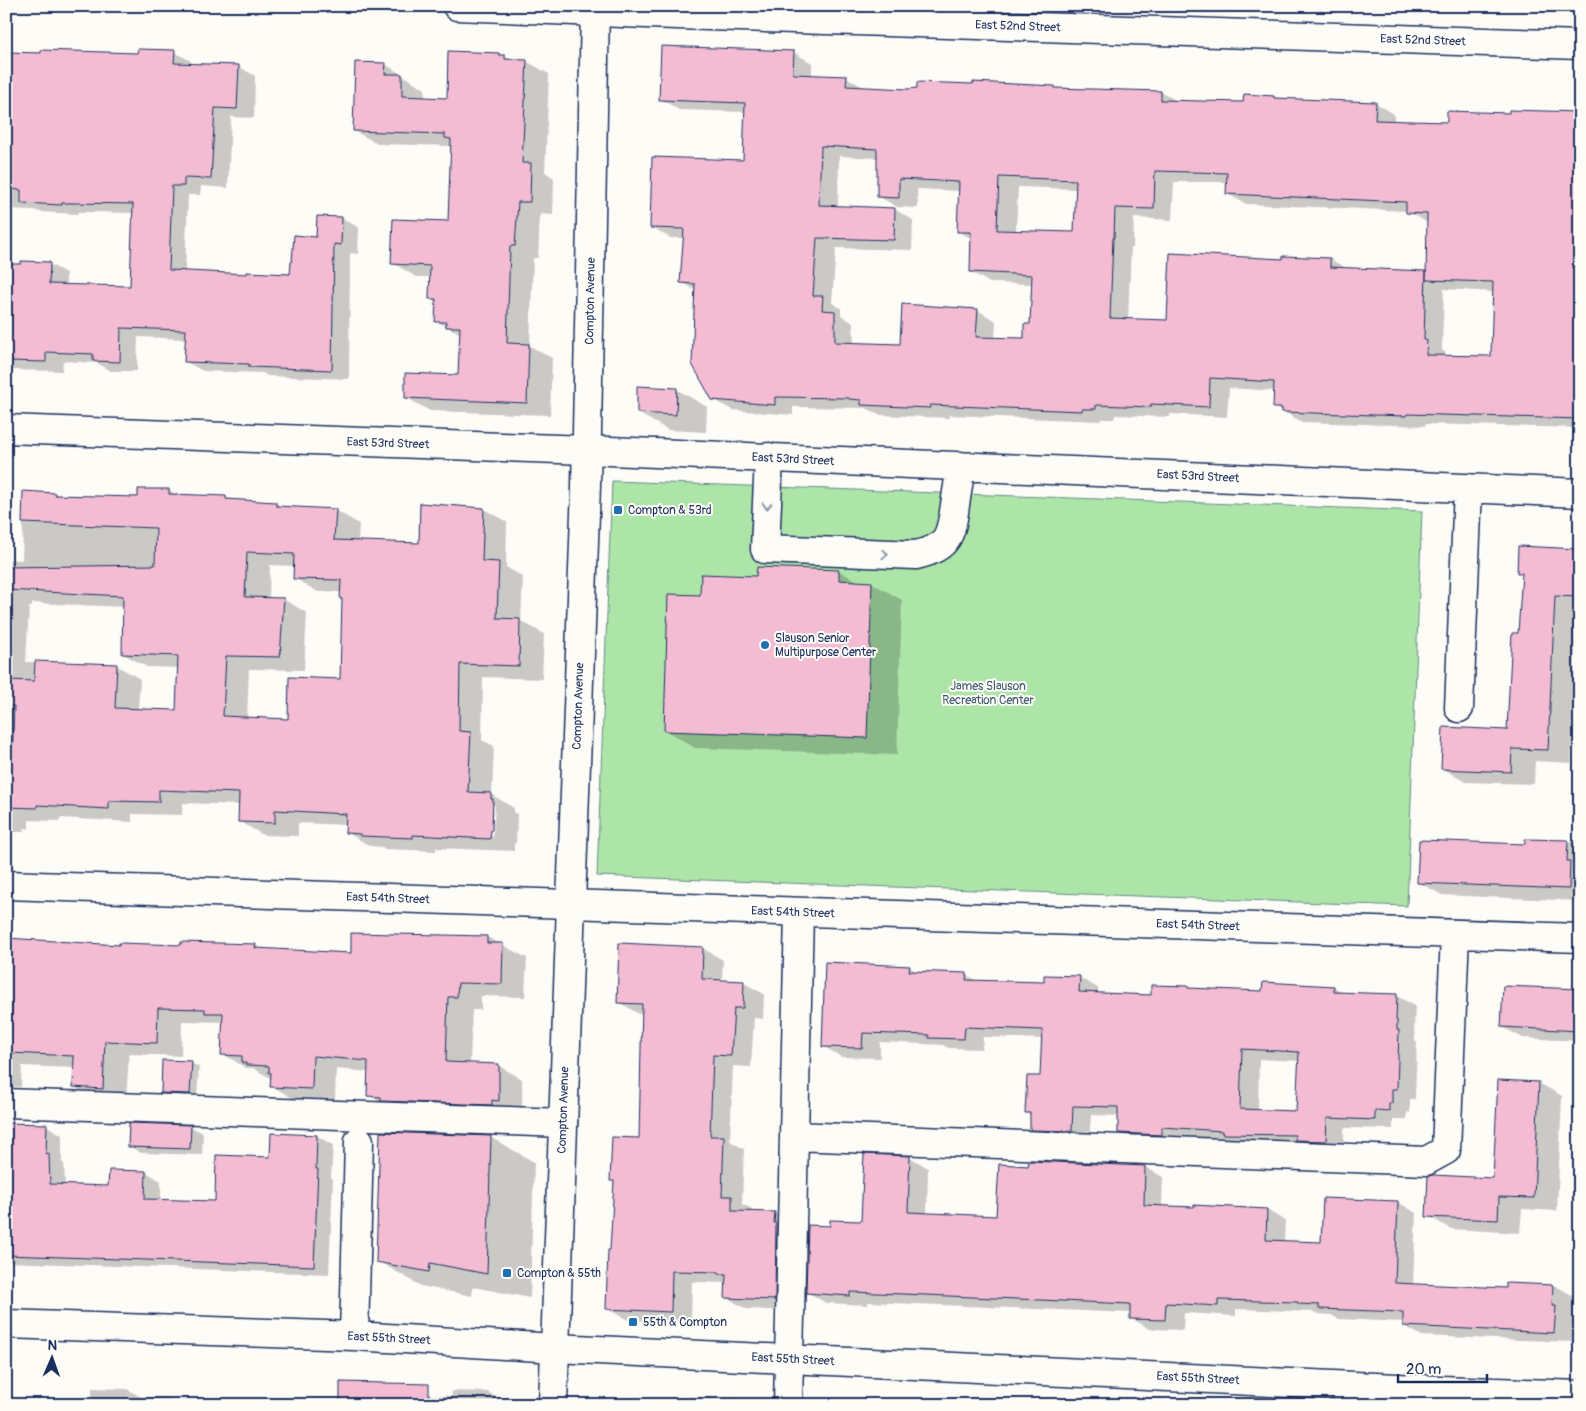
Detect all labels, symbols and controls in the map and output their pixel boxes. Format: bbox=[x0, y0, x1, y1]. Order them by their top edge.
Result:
street label: East 52nd Street bbox=[975, 18, 1061, 35]
street label: East 52nd Street bbox=[1380, 32, 1466, 49]
street label: Compton Avenue bbox=[582, 257, 599, 345]
street label: East 53rd Street bbox=[346, 435, 430, 452]
street label: East 53rd Street bbox=[751, 450, 835, 469]
street label: East 53rd Street bbox=[1156, 467, 1240, 486]
one-way arrow bbox=[762, 502, 772, 510]
place label: Compton & 53rd bbox=[628, 503, 712, 518]
marker: Compton & 53rd bbox=[612, 504, 624, 516]
one-way arrow bbox=[881, 548, 889, 559]
place label: Slauson Senior Multipurpose Center bbox=[775, 631, 877, 660]
marker: Slauson Senior Multipurpose Center bbox=[759, 639, 771, 651]
street label: Compton Avenue bbox=[569, 662, 588, 750]
park label: James Slauson Recreation Center bbox=[942, 679, 1035, 708]
street label: East 54th Street bbox=[346, 890, 430, 907]
street label: East 54th Street bbox=[751, 904, 835, 921]
street label: East 54th Street bbox=[1156, 917, 1240, 934]
street label: Compton Avenue bbox=[554, 1066, 573, 1154]
place label: Compton & 55th bbox=[517, 1266, 601, 1281]
marker: Compton & 55th bbox=[501, 1267, 513, 1279]
place label: 55th & Compton bbox=[643, 1315, 727, 1330]
marker: 55th & Compton bbox=[627, 1316, 639, 1328]
street label: East 55th Street bbox=[347, 1329, 431, 1348]
north arrow bbox=[28, 1334, 78, 1384]
text: N bbox=[47, 1337, 57, 1354]
street label: East 55th Street bbox=[751, 1350, 835, 1369]
scale bar bbox=[1398, 1351, 1487, 1383]
text: 20 m bbox=[1406, 1360, 1441, 1379]
street label: East 55th Street bbox=[1156, 1369, 1240, 1388]

